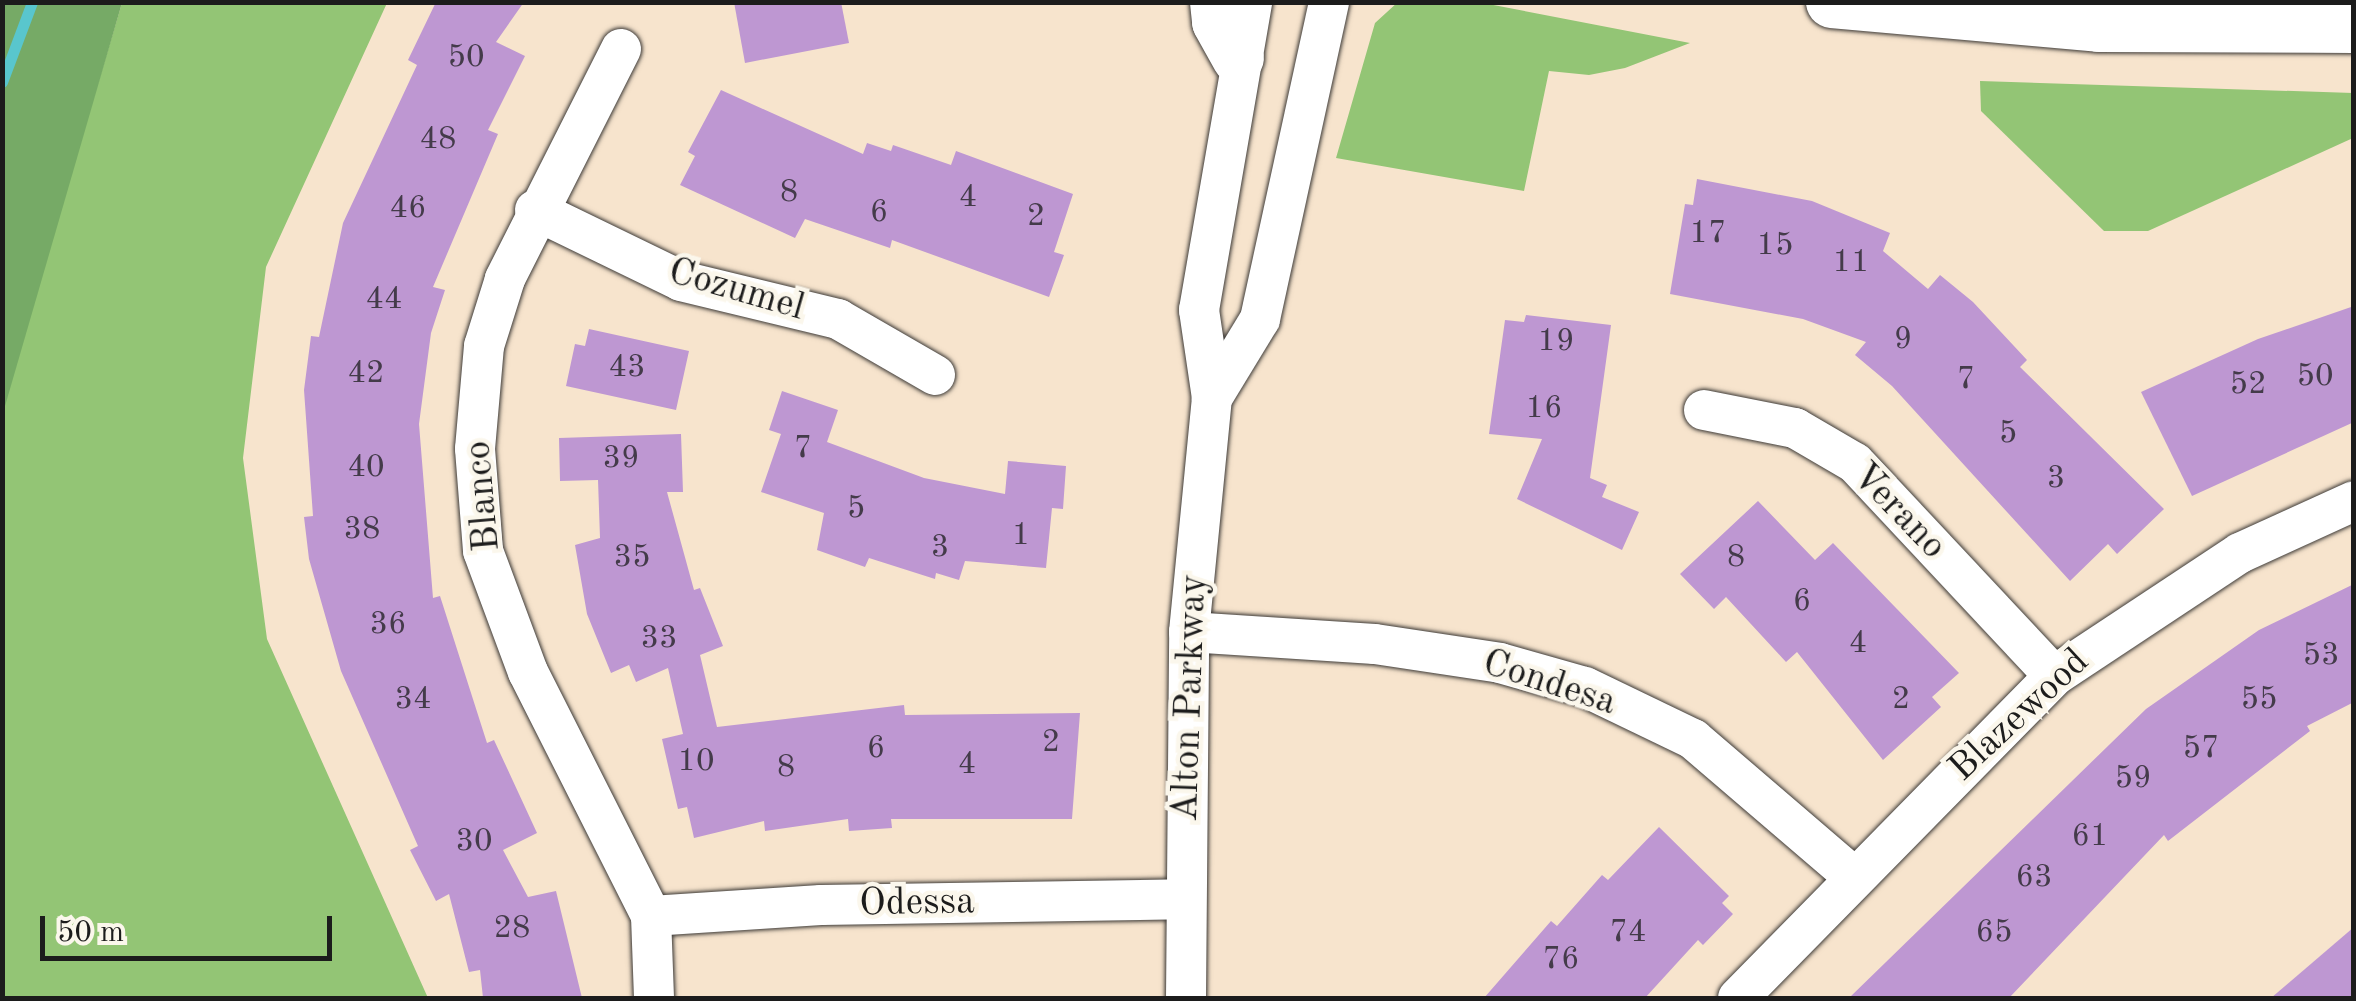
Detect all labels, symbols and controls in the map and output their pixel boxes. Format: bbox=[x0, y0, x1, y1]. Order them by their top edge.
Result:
house number: 50 bbox=[447, 39, 485, 77]
house number: 48 bbox=[419, 121, 457, 159]
house number: 8 bbox=[780, 174, 798, 212]
house number: 4 bbox=[959, 179, 977, 217]
house number: 46 bbox=[389, 190, 427, 228]
house number: 6 bbox=[870, 194, 888, 232]
house number: 2 bbox=[1027, 198, 1045, 236]
house number: 17 bbox=[1689, 215, 1727, 253]
house number: 15 bbox=[1756, 227, 1794, 265]
house number: 11 bbox=[1832, 244, 1870, 282]
street label: Cozumel bbox=[663, 250, 809, 332]
house number: 44 bbox=[365, 281, 403, 319]
house number: 9 bbox=[1894, 321, 1912, 359]
house number: 19 bbox=[1537, 323, 1575, 361]
house number: 43 bbox=[608, 349, 646, 387]
house number: 42 bbox=[347, 355, 385, 393]
house number: 50 bbox=[2296, 358, 2334, 396]
house number: 7 bbox=[1957, 361, 1975, 399]
house number: 52 bbox=[2229, 366, 2267, 404]
house number: 16 bbox=[1525, 390, 1563, 428]
house number: 5 bbox=[1999, 415, 2017, 453]
house number: 7 bbox=[794, 430, 812, 468]
street label: Blanco bbox=[456, 439, 512, 553]
house number: 39 bbox=[602, 440, 640, 478]
house number: 40 bbox=[347, 449, 385, 487]
street label: Verano bbox=[1841, 454, 1955, 570]
house number: 3 bbox=[2047, 460, 2065, 498]
house number: 5 bbox=[847, 490, 865, 528]
house number: 38 bbox=[343, 511, 381, 549]
house number: 1 bbox=[1012, 517, 1030, 555]
house number: 3 bbox=[931, 529, 949, 567]
house number: 35 bbox=[613, 539, 651, 577]
house number: 8 bbox=[1727, 539, 1745, 577]
street label: Alton Parkway bbox=[1164, 574, 1218, 822]
house number: 6 bbox=[1793, 583, 1811, 621]
house number: 36 bbox=[369, 606, 407, 644]
house number: 33 bbox=[640, 620, 678, 658]
house number: 4 bbox=[1849, 625, 1867, 663]
house number: 53 bbox=[2302, 637, 2340, 675]
street label: Blazewood bbox=[1941, 640, 2099, 792]
street label: Condesa bbox=[1477, 641, 1621, 727]
house number: 34 bbox=[394, 681, 432, 719]
house number: 2 bbox=[1892, 681, 1910, 719]
house number: 55 bbox=[2240, 681, 2278, 719]
house number: 2 bbox=[1042, 724, 1060, 762]
house number: 6 bbox=[867, 730, 885, 768]
house number: 57 bbox=[2182, 730, 2220, 768]
house number: 10 bbox=[677, 743, 715, 781]
house number: 4 bbox=[958, 746, 976, 784]
house number: 8 bbox=[777, 749, 795, 787]
house number: 59 bbox=[2114, 760, 2152, 798]
house number: 61 bbox=[2071, 818, 2109, 856]
house number: 30 bbox=[455, 823, 493, 861]
house number: 63 bbox=[2015, 859, 2053, 897]
street label: Odessa bbox=[859, 880, 975, 928]
scale bar bbox=[45, 896, 338, 958]
house number: 28 bbox=[493, 910, 531, 948]
house number: 74 bbox=[1609, 914, 1647, 952]
house number: 65 bbox=[1975, 914, 2013, 952]
text: 50 m bbox=[57, 918, 124, 948]
house number: 76 bbox=[1542, 941, 1580, 979]

